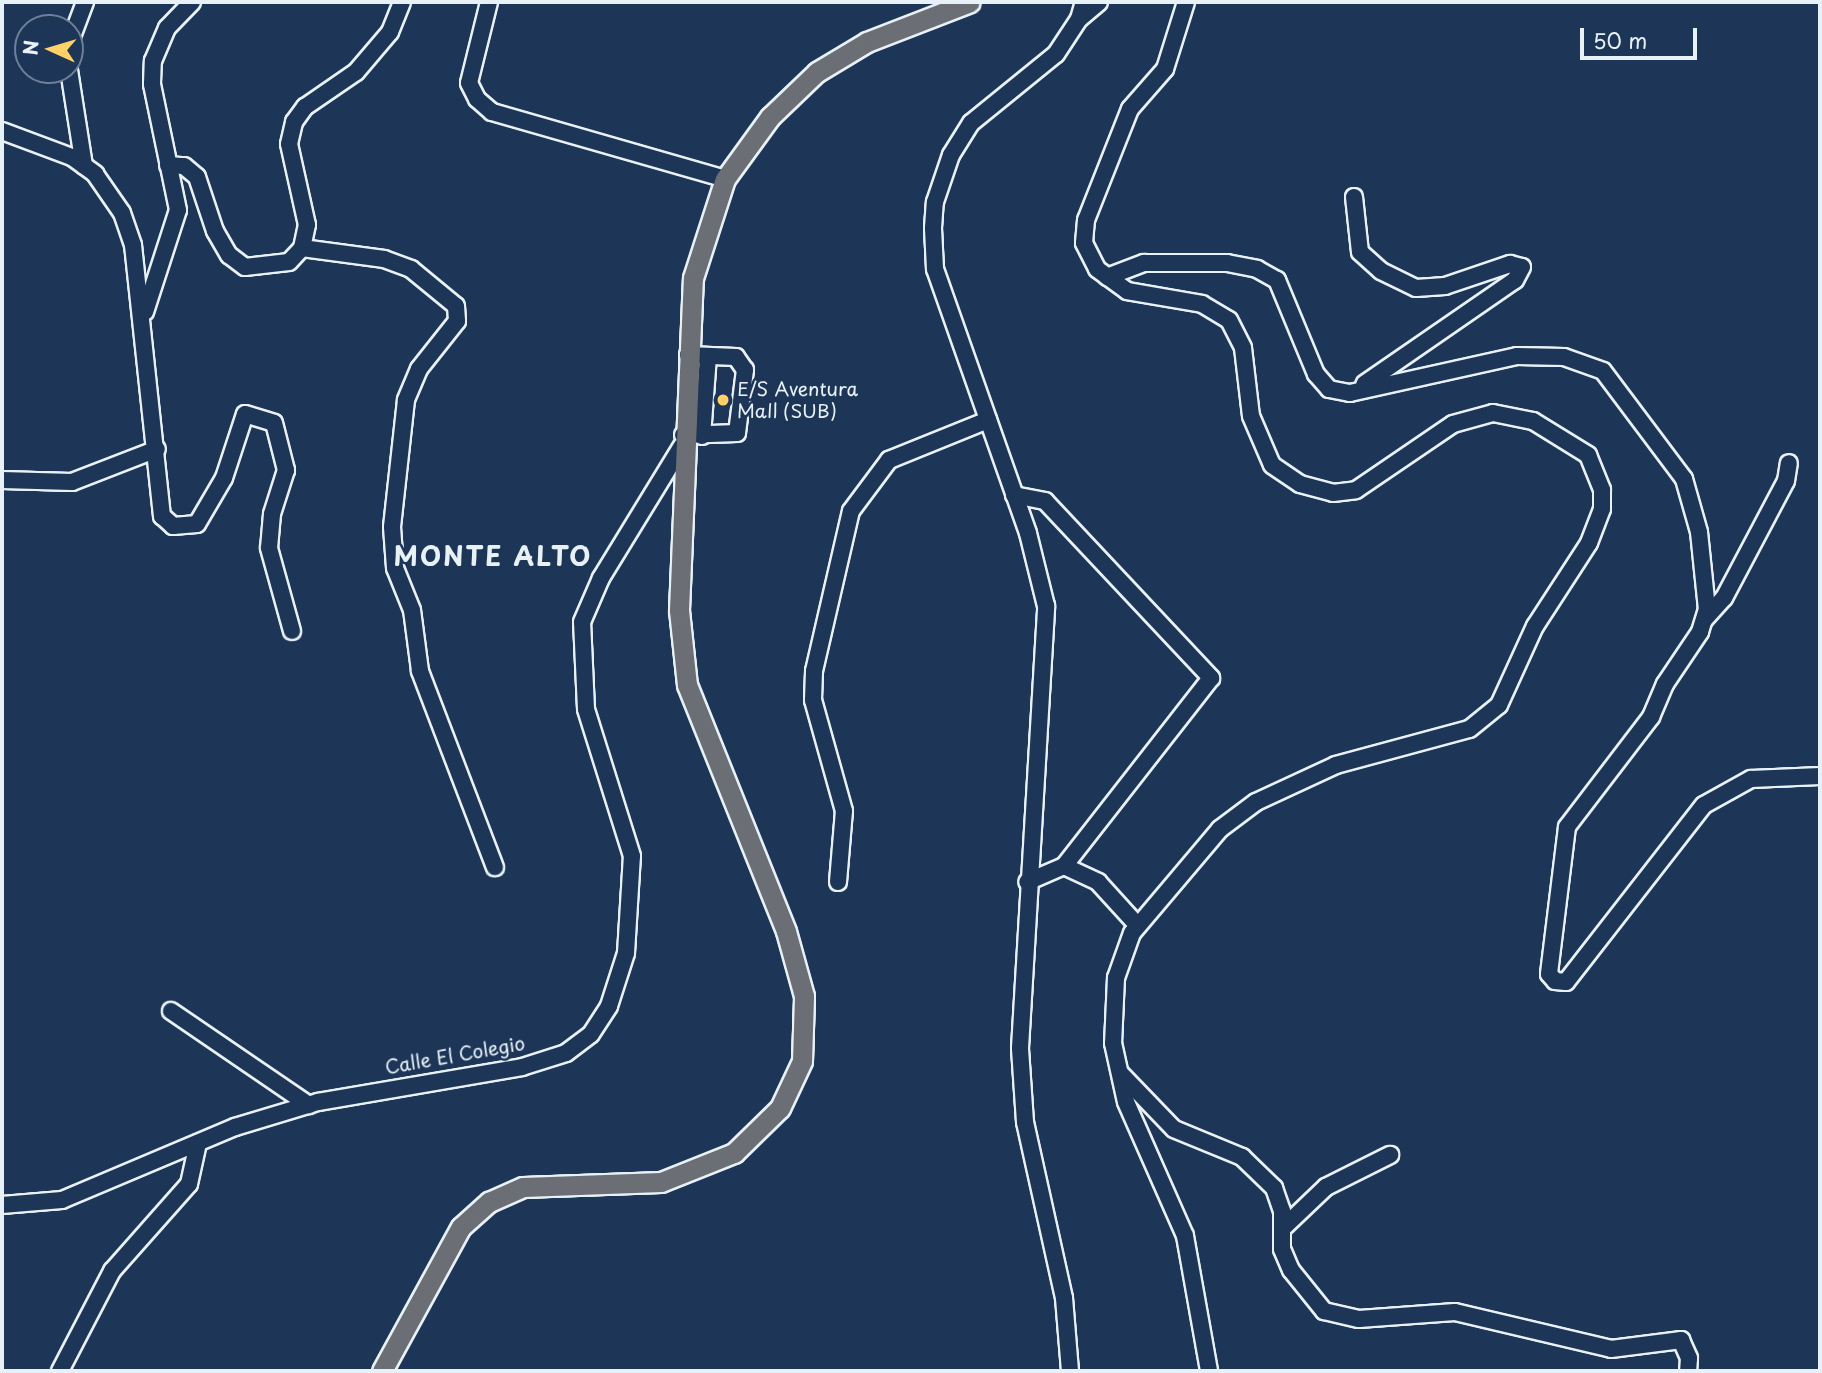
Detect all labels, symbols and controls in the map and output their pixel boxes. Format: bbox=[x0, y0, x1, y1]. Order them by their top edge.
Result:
north arrow bbox=[14, 14, 84, 84]
scale bar bbox=[1584, 14, 1701, 58]
text: 50 m bbox=[1593, 24, 1647, 56]
text: N bbox=[16, 39, 45, 56]
place label: E/S Aventura Mall (SUB) bbox=[737, 378, 858, 422]
marker: E/S Aventura Mall (SUB) bbox=[715, 392, 731, 408]
district label: MONTE ALTO bbox=[396, 540, 590, 572]
street label: Calle El Colegio bbox=[383, 1031, 527, 1079]

